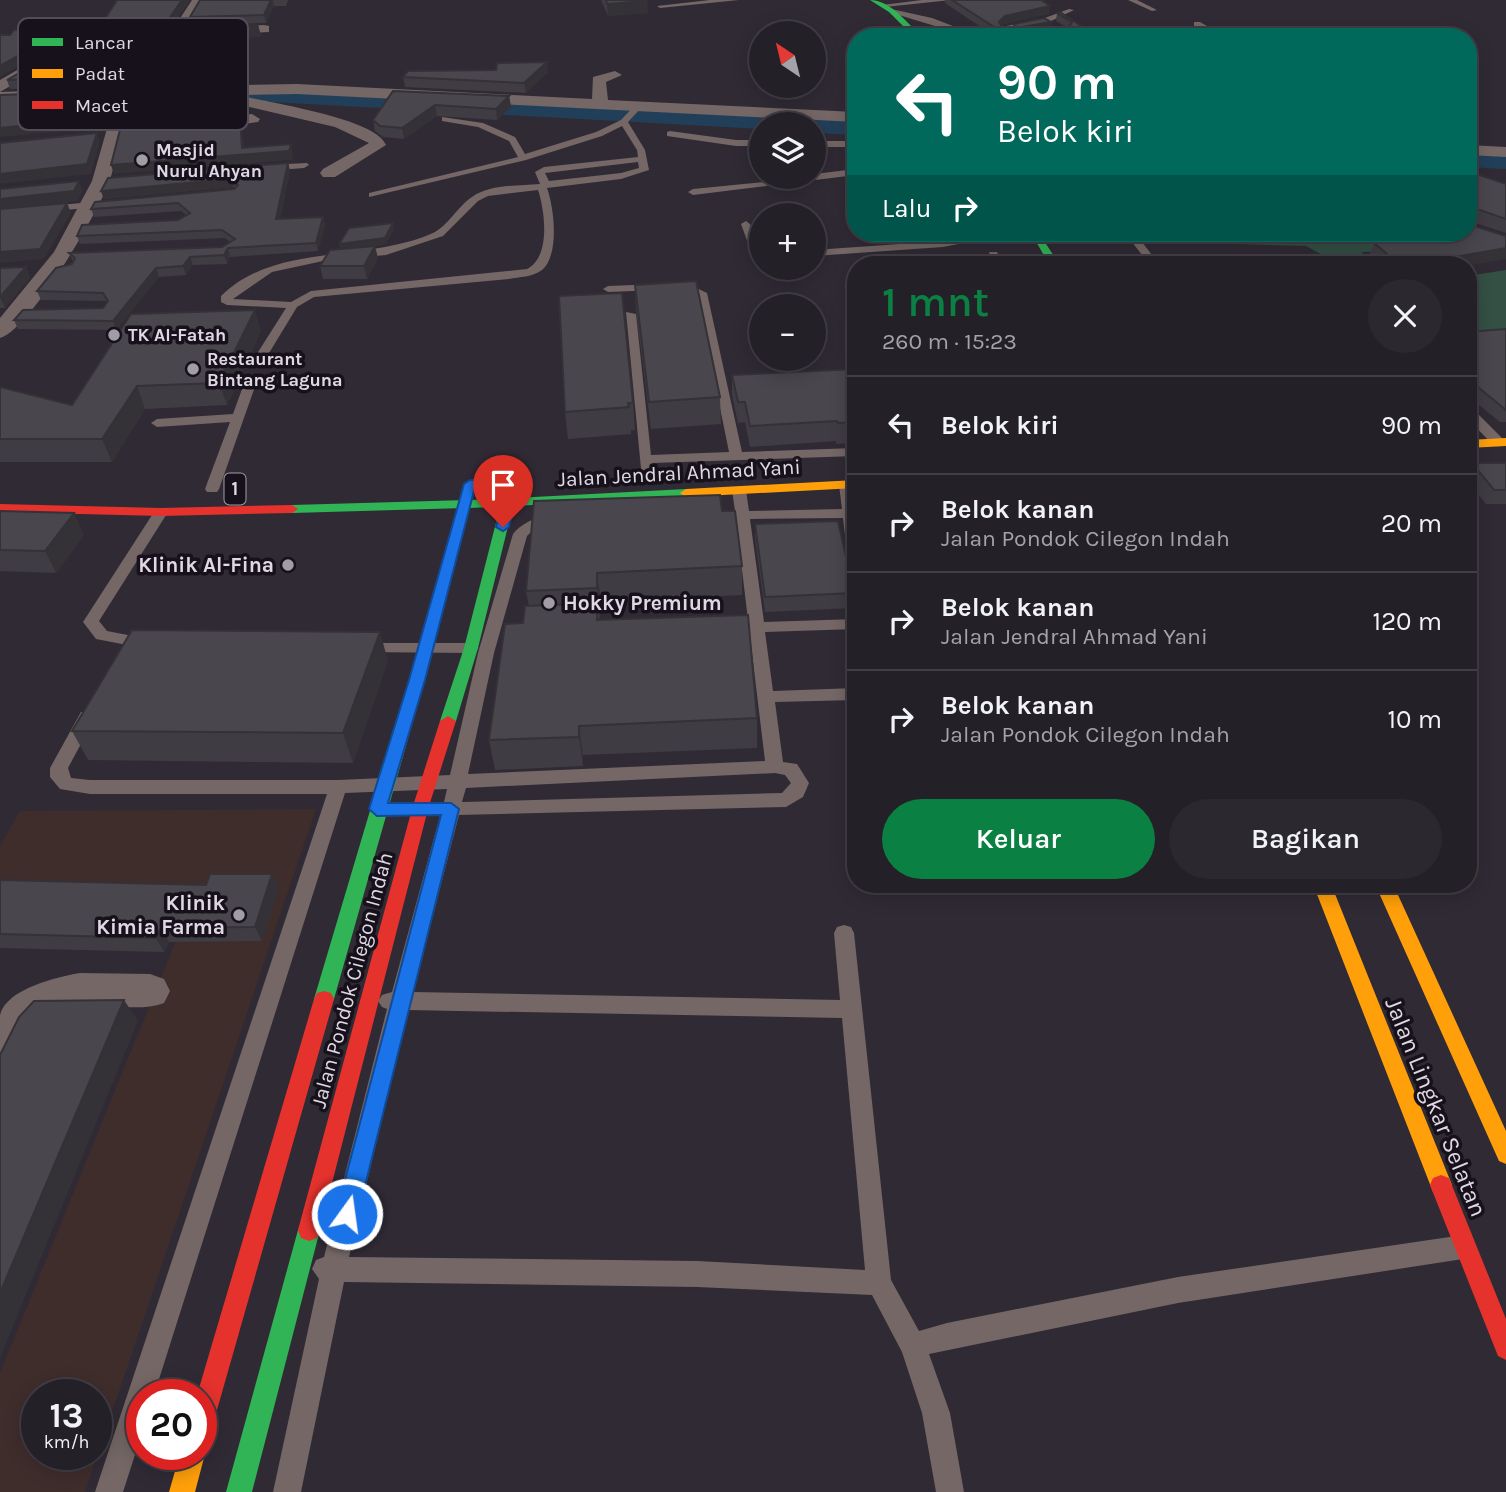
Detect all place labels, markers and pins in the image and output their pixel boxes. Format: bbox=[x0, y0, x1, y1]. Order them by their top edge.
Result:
place label: Masjid Nurul Ahyan bbox=[156, 139, 262, 182]
marker: Masjid Nurul Ahyan bbox=[134, 152, 150, 168]
place label: TK Al-Fatah bbox=[128, 324, 226, 346]
marker: TK Al-Fatah bbox=[106, 327, 122, 343]
place label: Restaurant Bintang Laguna bbox=[207, 348, 343, 391]
marker: Restaurant Bintang Laguna bbox=[185, 361, 201, 377]
pin bbox=[473, 455, 533, 527]
place label: Klinik Al-Fina bbox=[138, 553, 274, 577]
marker: Klinik Al-Fina bbox=[280, 557, 296, 573]
place label: Hokky Premium bbox=[563, 591, 722, 615]
marker: Hokky Premium bbox=[541, 595, 557, 611]
place label: Klinik Kimia Farma bbox=[96, 891, 226, 939]
marker: Klinik Kimia Farma bbox=[231, 907, 247, 923]

